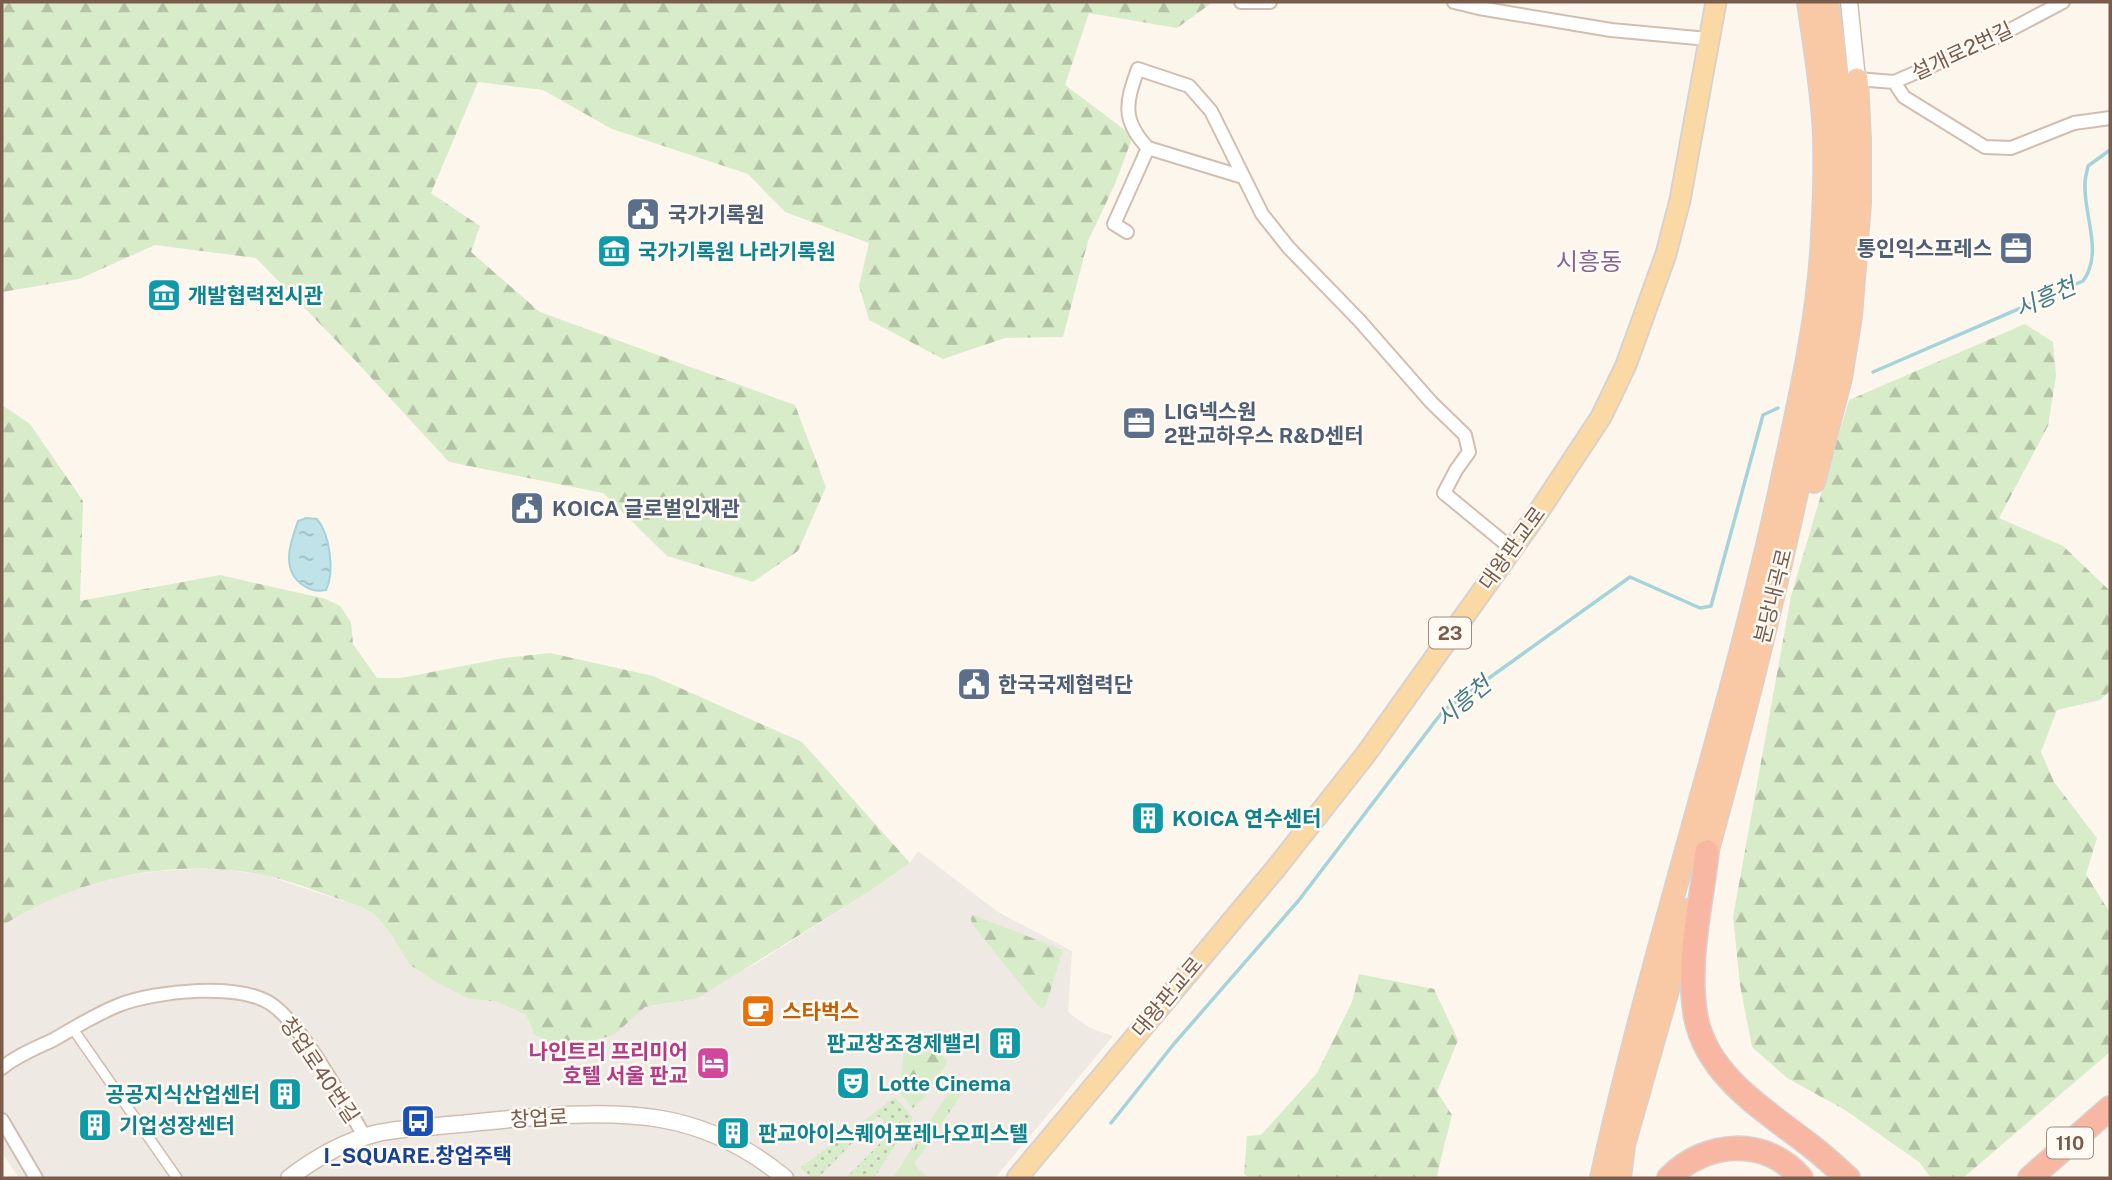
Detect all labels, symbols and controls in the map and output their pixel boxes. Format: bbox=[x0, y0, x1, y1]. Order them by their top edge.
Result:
street label: 설개로2번길 bbox=[1907, 17, 2017, 85]
public building icon: 국가기록원 bbox=[624, 195, 662, 233]
place label: 국가기록원 bbox=[668, 202, 765, 227]
office icon: 통인익스프레스 bbox=[1997, 229, 2035, 267]
museum icon: 국가기록원 나라기록원 bbox=[595, 232, 633, 270]
place label: 통인익스프레스 bbox=[1857, 236, 1992, 261]
place label: 국가기록원 나라기록원 bbox=[638, 239, 836, 264]
district label: 시흥동 bbox=[1556, 247, 1622, 275]
water label: 시흥천 bbox=[2011, 271, 2082, 322]
museum icon: 개발협력전시관 bbox=[145, 276, 183, 314]
place label: 개발협력전시관 bbox=[188, 283, 323, 308]
place label: LIG넥스원 2판교하우스 R&D센터 bbox=[1164, 399, 1364, 448]
office icon: LIG넥스원 2판교하우스 R&D센터 bbox=[1120, 404, 1158, 442]
public building icon: KOICA 글로벌인재관 bbox=[508, 489, 546, 527]
place label: KOICA 글로벌인재관 bbox=[552, 496, 740, 521]
street label: 대왕판교로 bbox=[1473, 502, 1551, 594]
street label: 분당내곡로 bbox=[1749, 546, 1797, 646]
road number: 23 bbox=[1429, 618, 1471, 648]
public building icon: 한국국제협력단 bbox=[955, 665, 993, 703]
water label: 시흥천 bbox=[1430, 668, 1498, 732]
place label: 한국국제협력단 bbox=[998, 672, 1133, 697]
building icon: KOICA 연수센터 bbox=[1129, 799, 1167, 837]
place label: KOICA 연수센터 bbox=[1172, 806, 1321, 831]
street label: 대왕판교로 bbox=[1126, 952, 1208, 1042]
cafe icon: 스타벅스 bbox=[739, 992, 777, 1030]
place label: 스타벅스 bbox=[782, 999, 859, 1024]
street label: 창업로40번길 bbox=[275, 1012, 365, 1128]
building icon: 판교창조경제밸리 bbox=[986, 1024, 1024, 1062]
place label: 판교창조경제밸리 bbox=[826, 1031, 981, 1056]
place label: 나인트리 프리미어 호텔 서울 판교 bbox=[529, 1039, 688, 1088]
hotel icon: 나인트리 프리미어 호텔 서울 판교 bbox=[694, 1044, 732, 1082]
theatre icon: Lotte Cinema bbox=[834, 1064, 872, 1102]
place label: Lotte Cinema bbox=[878, 1071, 1011, 1096]
building icon: 공공지식산업센터 bbox=[266, 1075, 304, 1113]
place label: 공공지식산업센터 bbox=[105, 1082, 260, 1107]
bus stop icon: I_SQUARE.창업주택 bbox=[399, 1102, 437, 1140]
street label: 창업로 bbox=[509, 1104, 569, 1132]
building icon: 기업성장센터 bbox=[76, 1106, 114, 1144]
place label: 기업성장센터 bbox=[119, 1113, 235, 1138]
building icon: 판교아이스퀘어포레나오피스텔 bbox=[714, 1114, 752, 1152]
place label: 판교아이스퀘어포레나오피스텔 bbox=[758, 1121, 1028, 1146]
road number: 110 bbox=[2047, 1128, 2093, 1158]
place label: I_SQUARE.창업주택 bbox=[324, 1143, 512, 1168]

